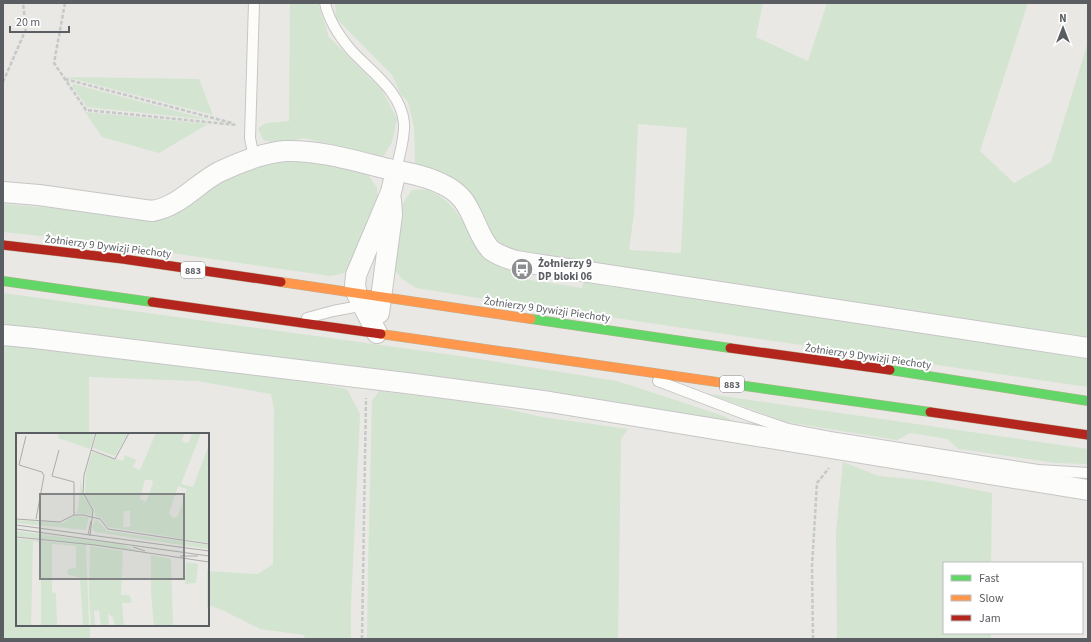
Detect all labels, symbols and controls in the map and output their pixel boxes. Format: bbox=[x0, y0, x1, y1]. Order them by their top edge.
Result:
scale bar bbox=[10, 8, 69, 34]
north arrow bbox=[1043, 8, 1083, 48]
text: N bbox=[1059, 11, 1067, 26]
text: 20 m bbox=[16, 14, 40, 31]
street label: Żołnierzy 9 Dywizji Piechoty bbox=[44, 231, 172, 262]
bus stop icon: Żołnierzy 9 DP bloki 06 bbox=[509, 256, 535, 282]
place label: Żołnierzy 9 DP bloki 06 bbox=[538, 256, 592, 284]
road number: 883 bbox=[181, 262, 205, 278]
street label: Żołnierzy 9 Dywizji Piechoty bbox=[483, 293, 611, 326]
street label: Żołnierzy 9 Dywizji Piechoty bbox=[804, 340, 932, 373]
road number: 883 bbox=[720, 376, 744, 392]
inset map bbox=[16, 433, 209, 626]
legend bbox=[943, 562, 1083, 634]
text: Fast bbox=[979, 570, 999, 587]
text: Slow bbox=[979, 590, 1004, 607]
text: Jam bbox=[979, 610, 1001, 627]

